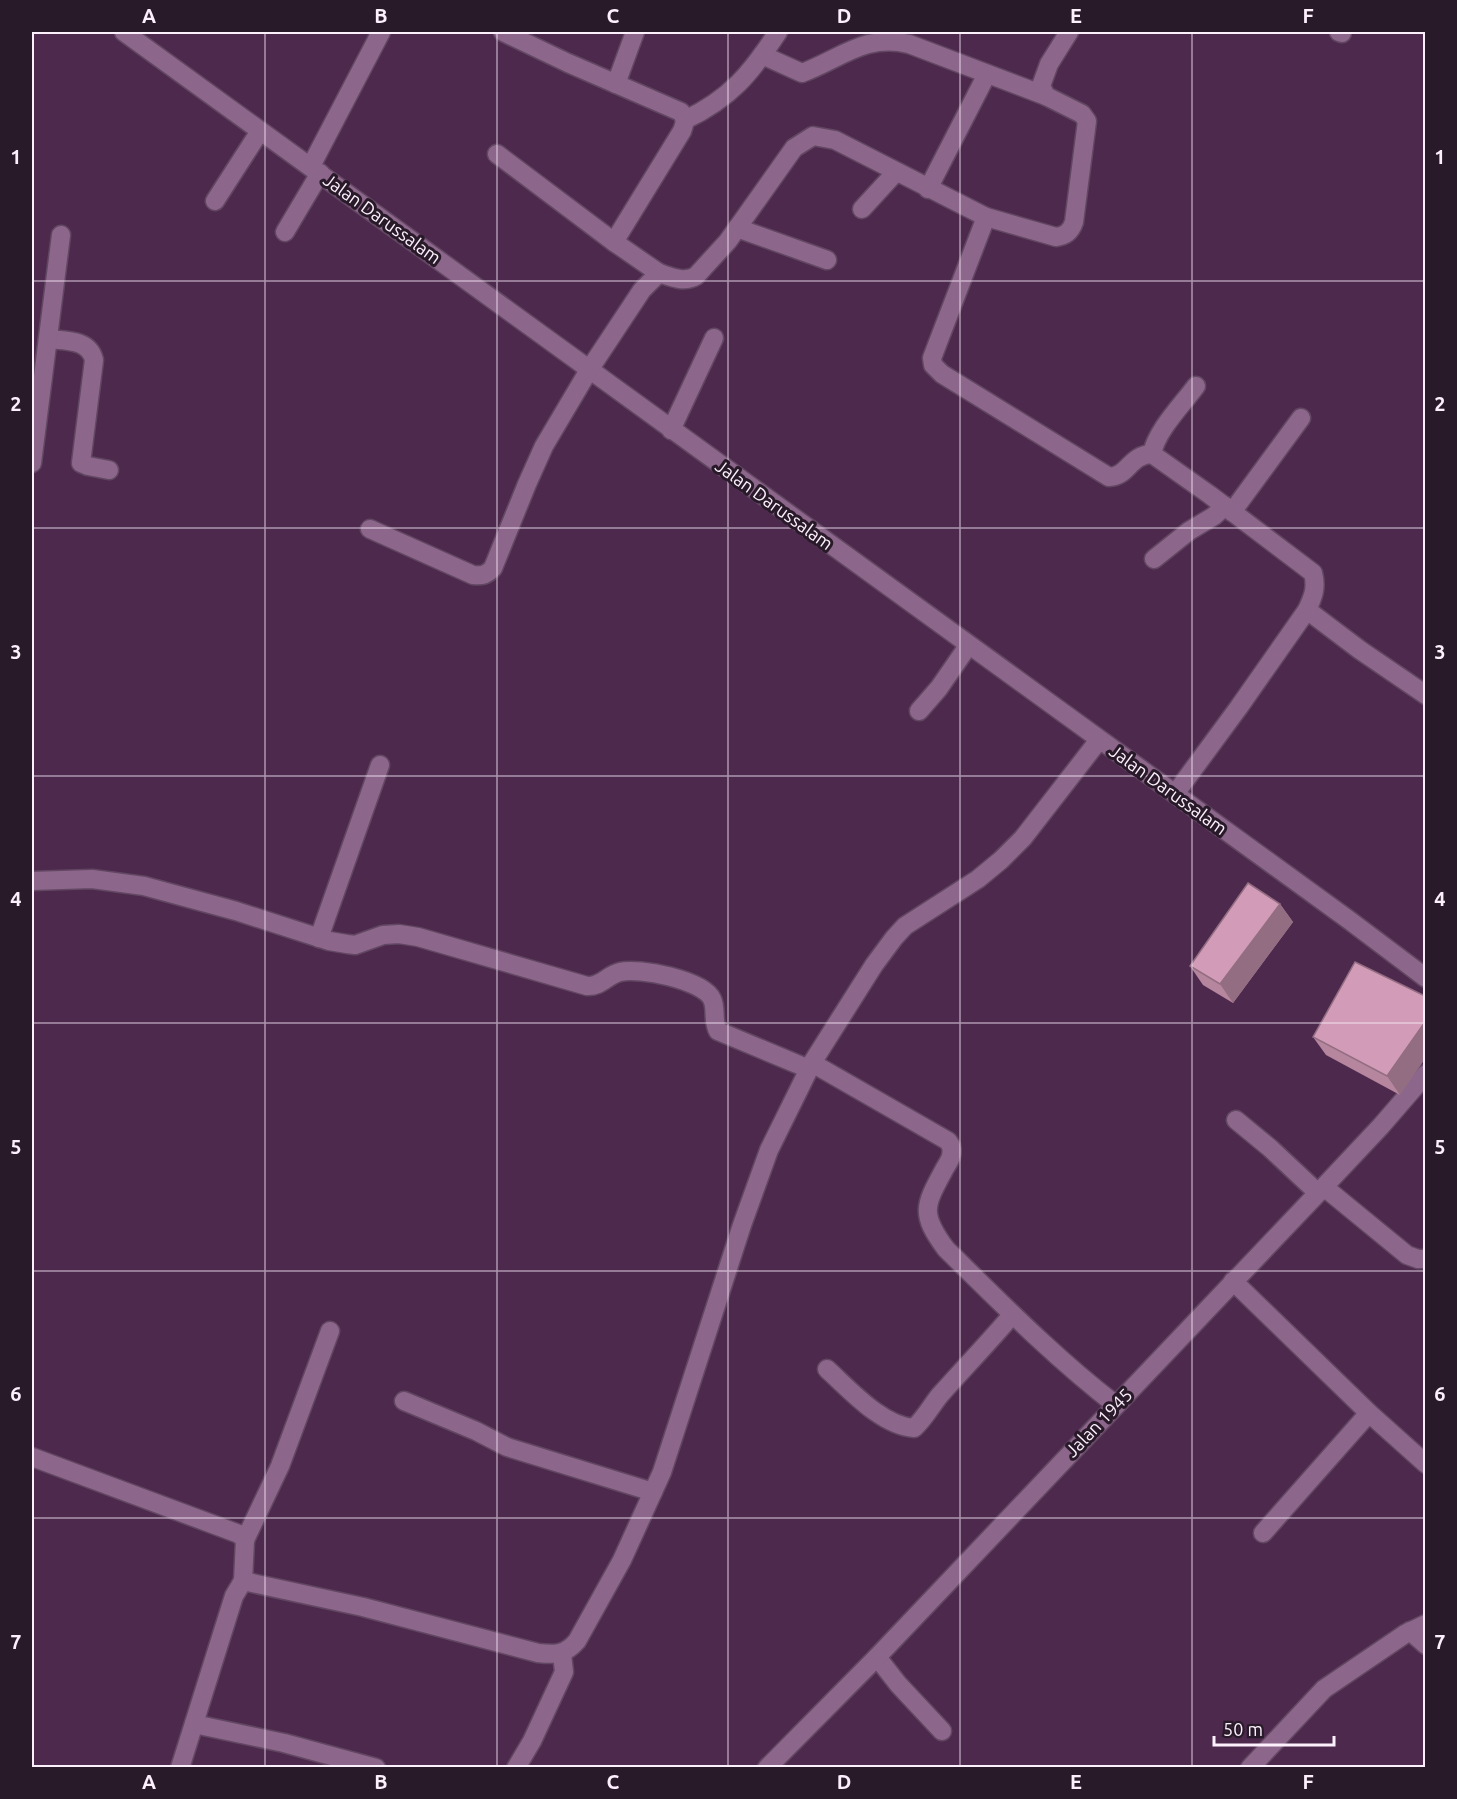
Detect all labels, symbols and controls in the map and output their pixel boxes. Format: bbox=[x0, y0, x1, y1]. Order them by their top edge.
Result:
text: A bbox=[142, 4, 156, 27]
text: B bbox=[374, 4, 388, 27]
text: C bbox=[607, 4, 620, 27]
text: D bbox=[837, 4, 851, 27]
text: E bbox=[1070, 4, 1082, 27]
text: F bbox=[1302, 4, 1314, 27]
text: 1 bbox=[10, 145, 22, 168]
text: 1 bbox=[1434, 145, 1446, 168]
street label: Jalan Darussalam bbox=[320, 169, 445, 267]
text: 2 bbox=[10, 392, 22, 415]
text: 2 bbox=[1434, 392, 1446, 415]
street label: Jalan Darussalam bbox=[712, 455, 837, 553]
text: 3 bbox=[10, 640, 22, 663]
text: 3 bbox=[1434, 640, 1446, 663]
street label: Jalan Darussalam bbox=[1106, 740, 1231, 838]
text: 4 bbox=[10, 887, 22, 910]
text: 4 bbox=[1434, 887, 1446, 910]
text: 5 bbox=[10, 1135, 22, 1158]
text: 5 bbox=[1434, 1135, 1446, 1158]
text: 6 bbox=[10, 1382, 22, 1405]
text: 6 bbox=[1434, 1382, 1446, 1405]
street label: Jalan 1945 bbox=[1061, 1384, 1136, 1461]
text: 7 bbox=[10, 1630, 22, 1653]
text: 7 bbox=[1434, 1630, 1446, 1653]
scale bar bbox=[1214, 1709, 1334, 1747]
text: 50 m bbox=[1223, 1719, 1263, 1739]
text: A bbox=[142, 1770, 156, 1793]
text: B bbox=[374, 1770, 388, 1793]
text: C bbox=[607, 1770, 620, 1793]
text: D bbox=[837, 1770, 851, 1793]
text: E bbox=[1070, 1770, 1082, 1793]
text: F bbox=[1302, 1770, 1314, 1793]

